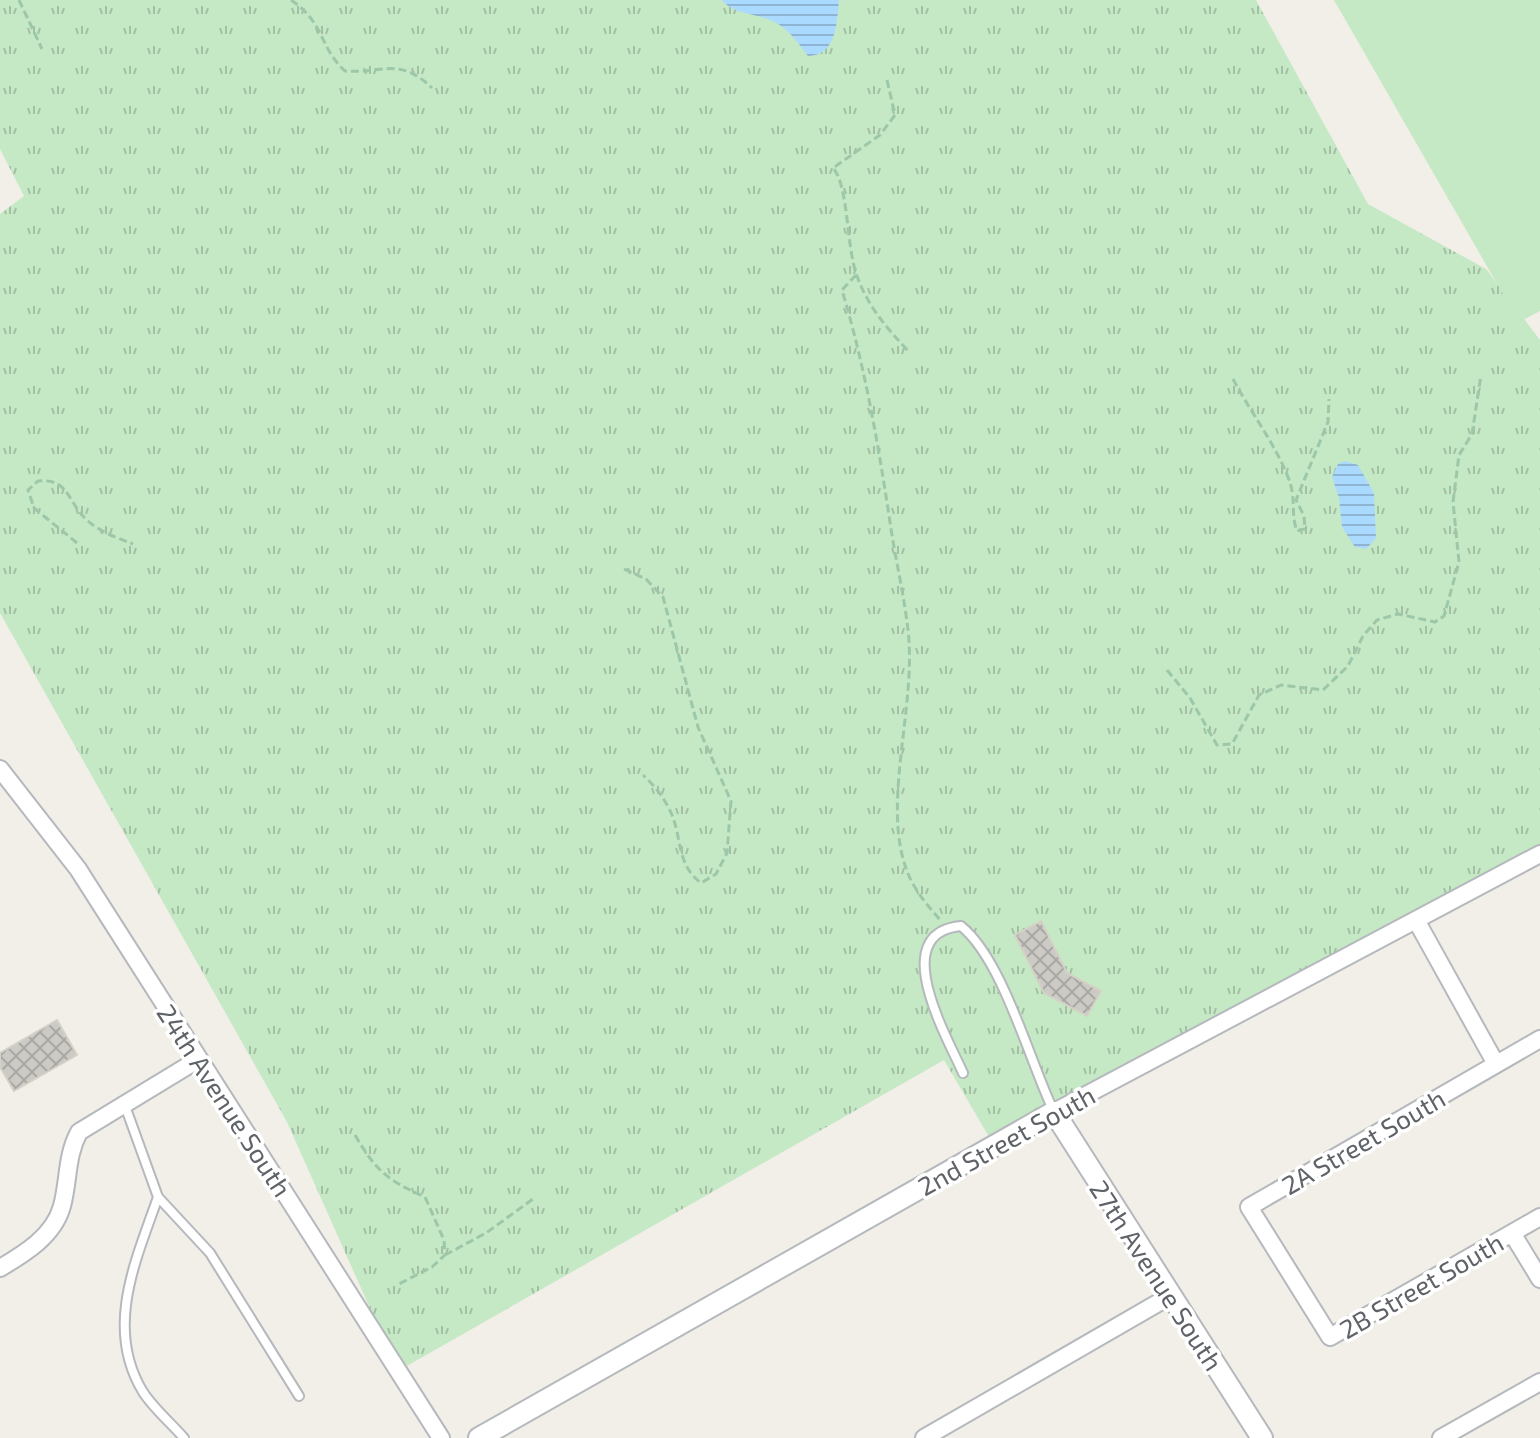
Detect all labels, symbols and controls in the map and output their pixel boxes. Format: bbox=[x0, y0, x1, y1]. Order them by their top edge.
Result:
street label: 24th Avenue South bbox=[151, 998, 299, 1202]
street label: 2nd Street South bbox=[912, 1079, 1100, 1201]
street label: 2A Street South bbox=[1276, 1082, 1450, 1200]
street label: 27th Avenue South bbox=[1084, 1174, 1230, 1376]
street label: 2B Street South bbox=[1334, 1226, 1508, 1344]

